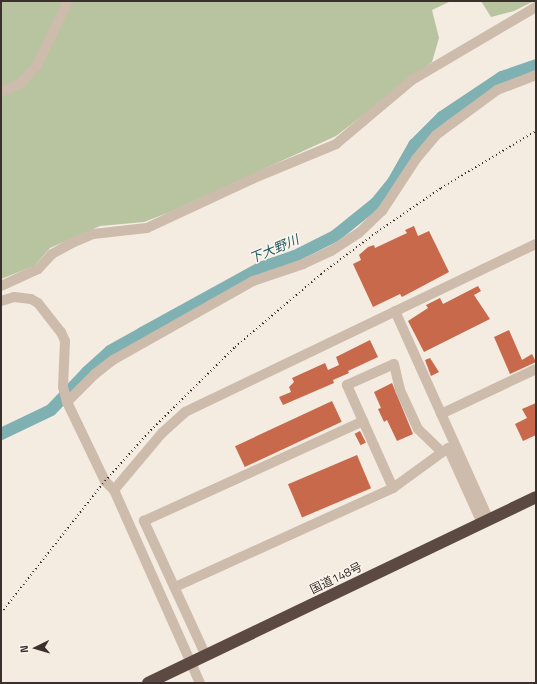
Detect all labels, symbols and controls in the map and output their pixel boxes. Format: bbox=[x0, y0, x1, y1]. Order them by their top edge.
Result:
water label: 下大野川 bbox=[247, 232, 301, 266]
street label: 国道148号 bbox=[308, 559, 364, 597]
north arrow bbox=[16, 628, 56, 668]
text: N bbox=[16, 645, 32, 654]

